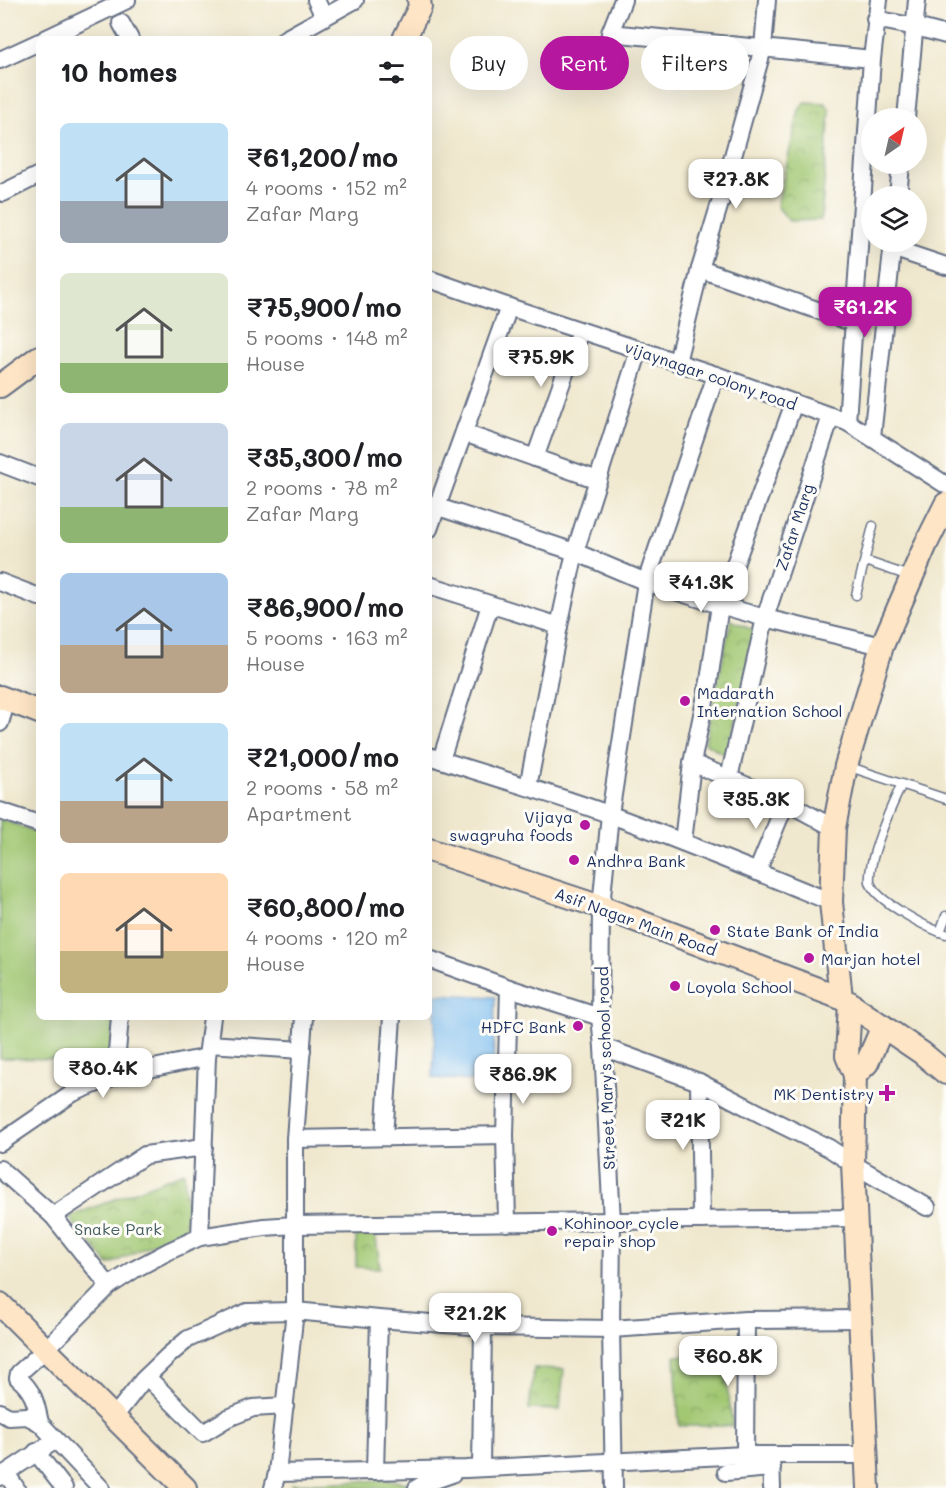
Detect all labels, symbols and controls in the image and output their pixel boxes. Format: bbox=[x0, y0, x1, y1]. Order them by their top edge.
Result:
chip: Buy bbox=[450, 36, 528, 90]
chip: Rent bbox=[540, 36, 629, 90]
chip: Filters bbox=[641, 36, 749, 90]
text: 10 homes bbox=[60, 55, 178, 89]
icon: filters bbox=[375, 56, 408, 89]
north arrow bbox=[861, 108, 927, 174]
map controls bbox=[861, 108, 927, 252]
text: ₹61,200/mo bbox=[246, 140, 398, 174]
icon: home bbox=[108, 147, 180, 219]
pin: ₹27.8K bbox=[687, 159, 785, 210]
text: ₹27.8K bbox=[702, 165, 770, 191]
text: 4 rooms · 152 m² bbox=[246, 174, 407, 200]
button: layers bbox=[861, 186, 927, 252]
text: Zafar Marg bbox=[246, 200, 359, 226]
pin: ₹61.2K bbox=[816, 287, 914, 338]
text: ₹75,900/mo bbox=[246, 290, 402, 324]
text: ₹61.2K bbox=[833, 293, 897, 319]
icon: home bbox=[108, 297, 180, 369]
text: 5 rooms · 148 m² bbox=[246, 324, 408, 350]
street label: vijaynagar colony road bbox=[622, 336, 800, 414]
pin: ₹75.9K bbox=[492, 337, 590, 388]
text: ₹75.9K bbox=[507, 343, 575, 369]
text: House bbox=[246, 350, 305, 376]
text: ₹35,300/mo bbox=[246, 440, 403, 474]
icon: home bbox=[108, 447, 180, 519]
text: 2 rooms · 78 m² bbox=[246, 474, 398, 500]
street label: Zafar Marg bbox=[770, 481, 818, 573]
text: Zafar Marg bbox=[246, 500, 359, 526]
pin: ₹41.3K bbox=[652, 562, 750, 613]
text: ₹41.3K bbox=[668, 568, 734, 594]
text: ₹86,900/mo bbox=[246, 590, 404, 624]
icon: home bbox=[108, 597, 180, 669]
text: 5 rooms · 163 m² bbox=[246, 624, 408, 650]
text: House bbox=[246, 650, 305, 676]
place label: Madarath Internation School bbox=[697, 682, 843, 721]
marker: Madarath Internation School bbox=[678, 694, 692, 708]
text: ₹21,000/mo bbox=[246, 740, 399, 774]
icon: home bbox=[108, 747, 180, 819]
text: 2 rooms · 58 m² bbox=[246, 774, 398, 800]
pin: ₹35.3K bbox=[707, 779, 805, 830]
text: ₹35.3K bbox=[722, 785, 790, 811]
text: Apartment bbox=[246, 800, 352, 826]
place label: Vijaya swagruha foods bbox=[450, 806, 573, 845]
marker: Vijaya swagruha foods bbox=[578, 818, 592, 832]
place label: Andhra Bank bbox=[586, 850, 686, 871]
marker: Andhra Bank bbox=[567, 853, 581, 867]
street label: Asif Nagar Main Road bbox=[552, 882, 720, 960]
text: ₹60,800/mo bbox=[246, 890, 405, 924]
icon: home bbox=[108, 897, 180, 969]
place label: State Bank of India bbox=[727, 920, 879, 941]
marker: State Bank of India bbox=[708, 923, 722, 937]
text: 4 rooms · 120 m² bbox=[246, 924, 407, 950]
place label: Marjan hotel bbox=[821, 948, 921, 969]
text: House bbox=[246, 950, 305, 976]
marker: Marjan hotel bbox=[802, 951, 816, 965]
street label: Street Mary's school road bbox=[591, 966, 619, 1170]
place label: Loyola School bbox=[687, 976, 792, 997]
marker: Loyola School bbox=[668, 979, 682, 993]
place label: HDFC Bank bbox=[481, 1016, 566, 1037]
marker: HDFC Bank bbox=[571, 1019, 585, 1033]
pin: ₹80.4K bbox=[54, 1048, 152, 1099]
text: ₹80.4K bbox=[68, 1054, 138, 1080]
pin: ₹86.9K bbox=[474, 1054, 572, 1105]
text: ₹86.9K bbox=[488, 1060, 558, 1086]
place label: MK Dentistry bbox=[774, 1083, 874, 1104]
marker: MK Dentistry bbox=[878, 1084, 896, 1102]
pin: ₹21K bbox=[647, 1100, 719, 1151]
text: ₹21K bbox=[660, 1106, 706, 1132]
place label: Kohinoor cycle repair shop bbox=[564, 1212, 679, 1251]
park label: Snake Park bbox=[74, 1218, 162, 1239]
marker: Kohinoor cycle repair shop bbox=[545, 1224, 559, 1238]
pin: ₹21.2K bbox=[426, 1293, 524, 1344]
text: ₹21.2K bbox=[443, 1299, 507, 1325]
pin: ₹60.8K bbox=[679, 1336, 777, 1387]
text: ₹60.8K bbox=[693, 1342, 763, 1368]

